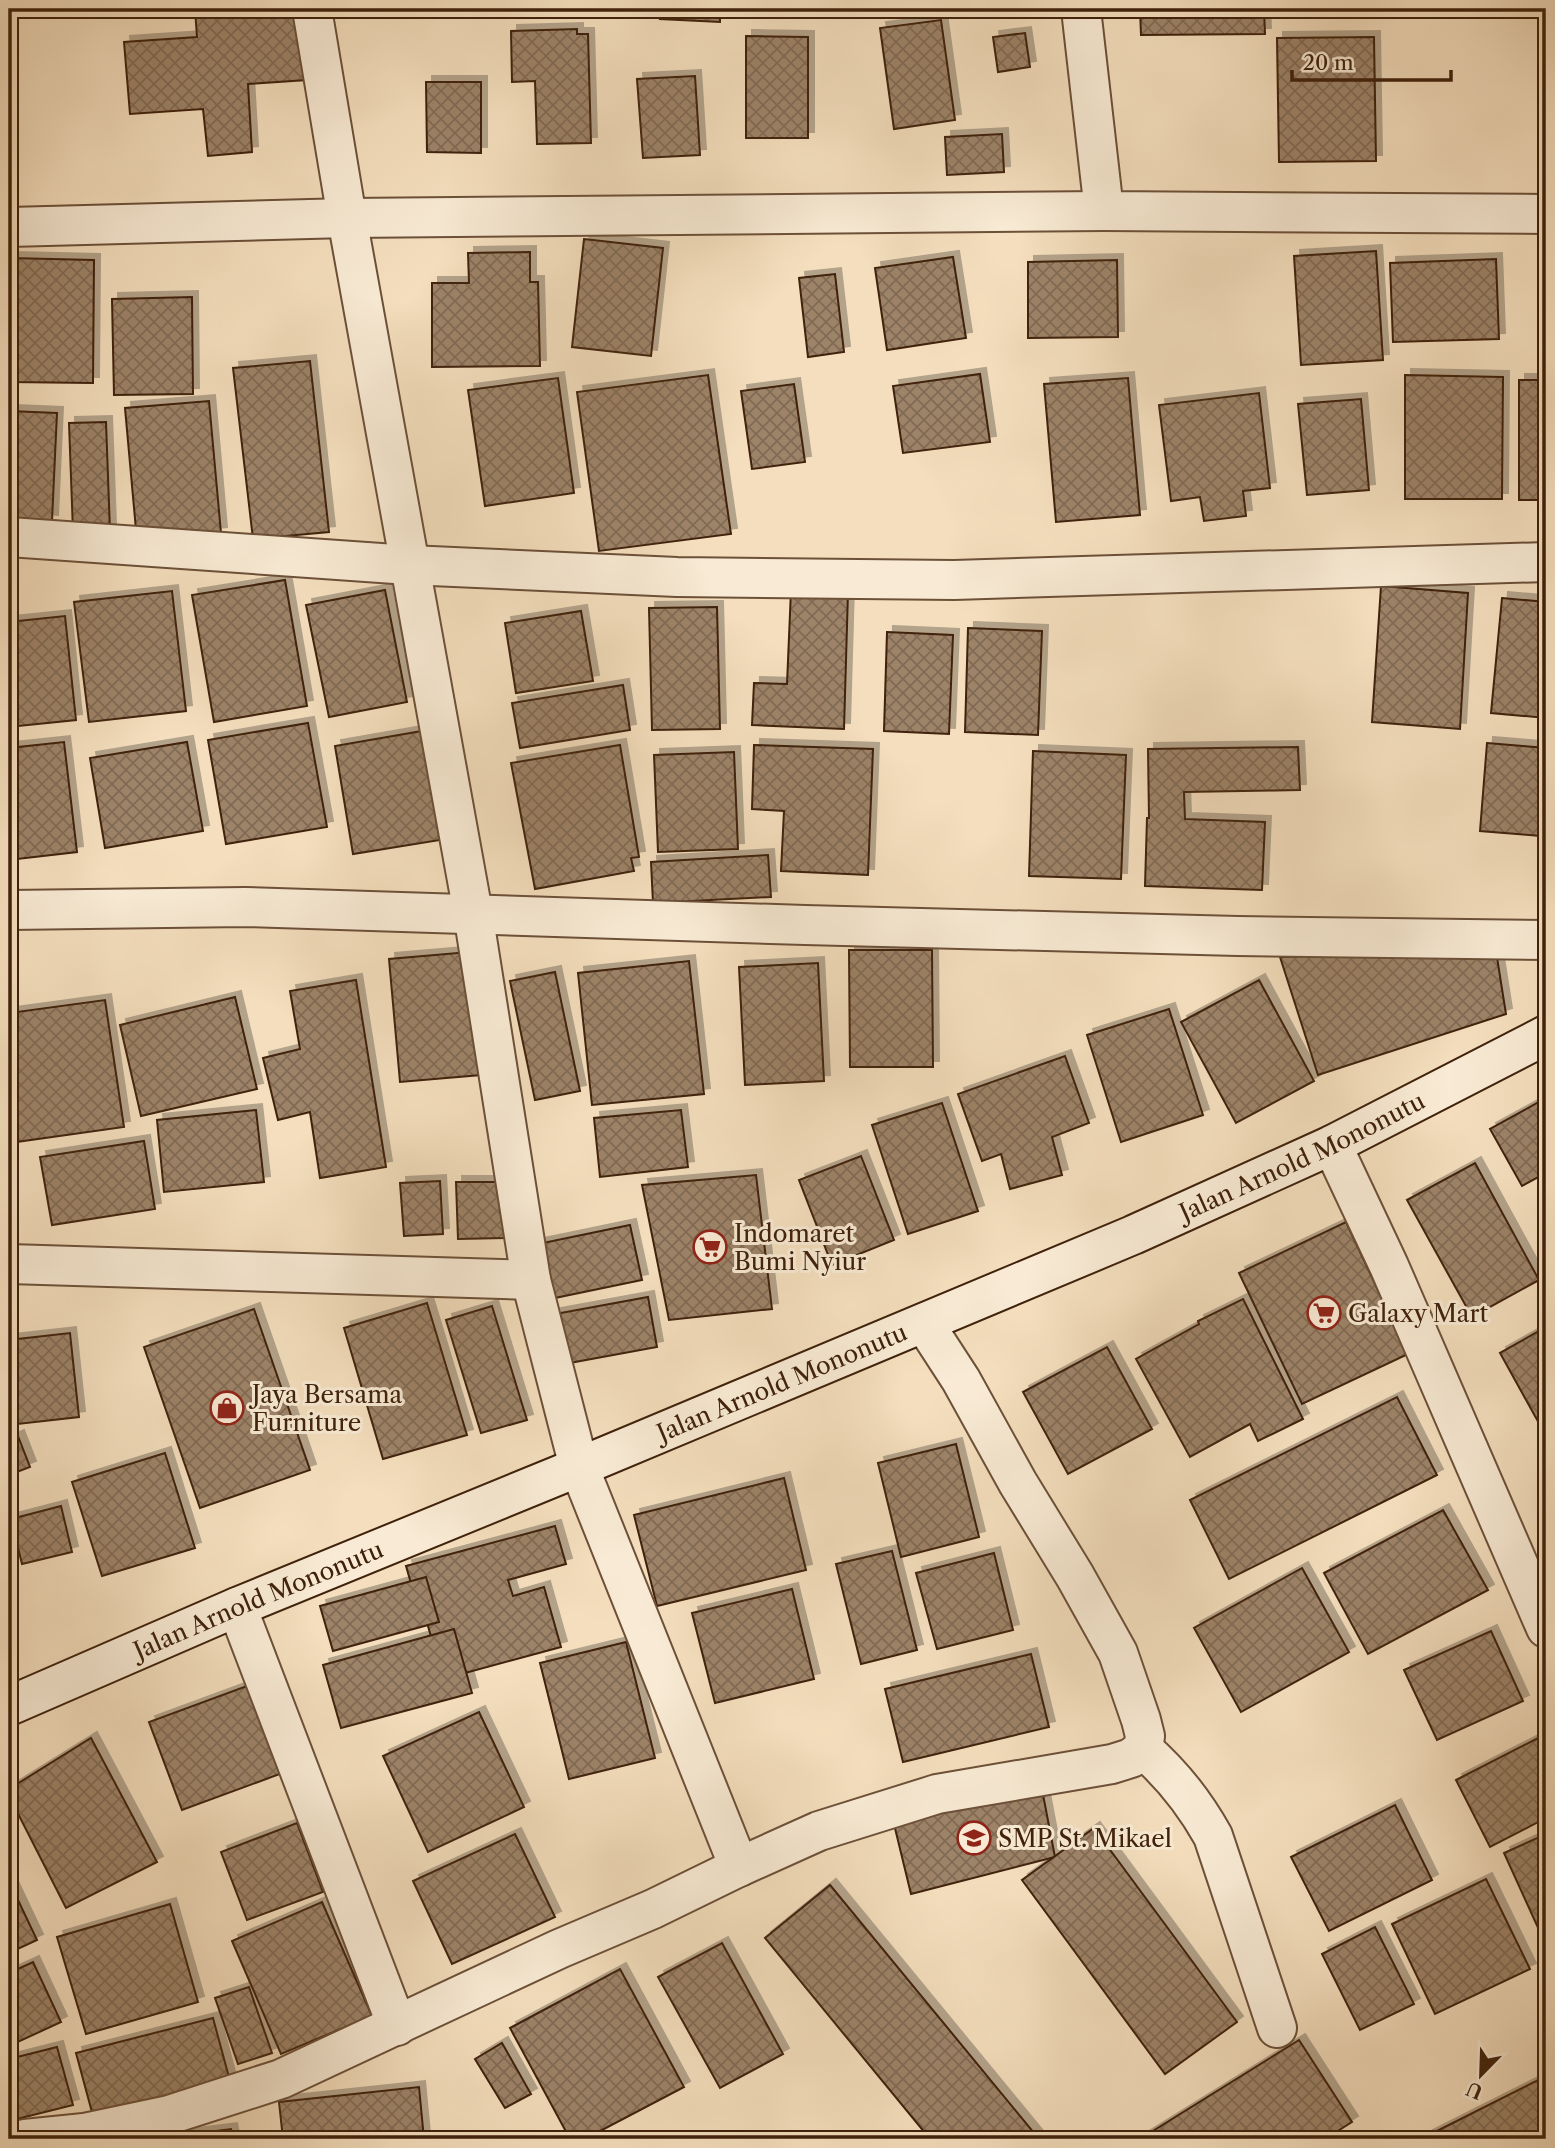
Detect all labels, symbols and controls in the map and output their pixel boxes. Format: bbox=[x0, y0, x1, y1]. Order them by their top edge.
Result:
scale bar bbox=[1292, 38, 1452, 82]
text: 20 m bbox=[1303, 50, 1354, 75]
street label: Jalan Arnold Mononutu bbox=[1171, 1085, 1430, 1228]
place label: Indomaret Bumi Nyiur bbox=[734, 1219, 866, 1276]
supermarket icon: Indomaret Bumi Nyiur bbox=[691, 1228, 729, 1266]
supermarket icon: Galaxy Mart bbox=[1305, 1294, 1343, 1332]
place label: Galaxy Mart bbox=[1348, 1299, 1489, 1328]
street label: Jalan Arnold Mononutu bbox=[649, 1317, 911, 1449]
place label: Jaya Bersama Furniture bbox=[248, 1380, 402, 1437]
shop icon: Jaya Bersama Furniture bbox=[208, 1389, 246, 1427]
street label: Jalan Arnold Mononutu bbox=[125, 1534, 388, 1666]
school or university icon: SMP St. Mikael bbox=[955, 1819, 993, 1857]
place label: SMP St. Mikael bbox=[998, 1824, 1172, 1853]
north arrow bbox=[1446, 2039, 1516, 2110]
text: U bbox=[1462, 2076, 1486, 2104]

